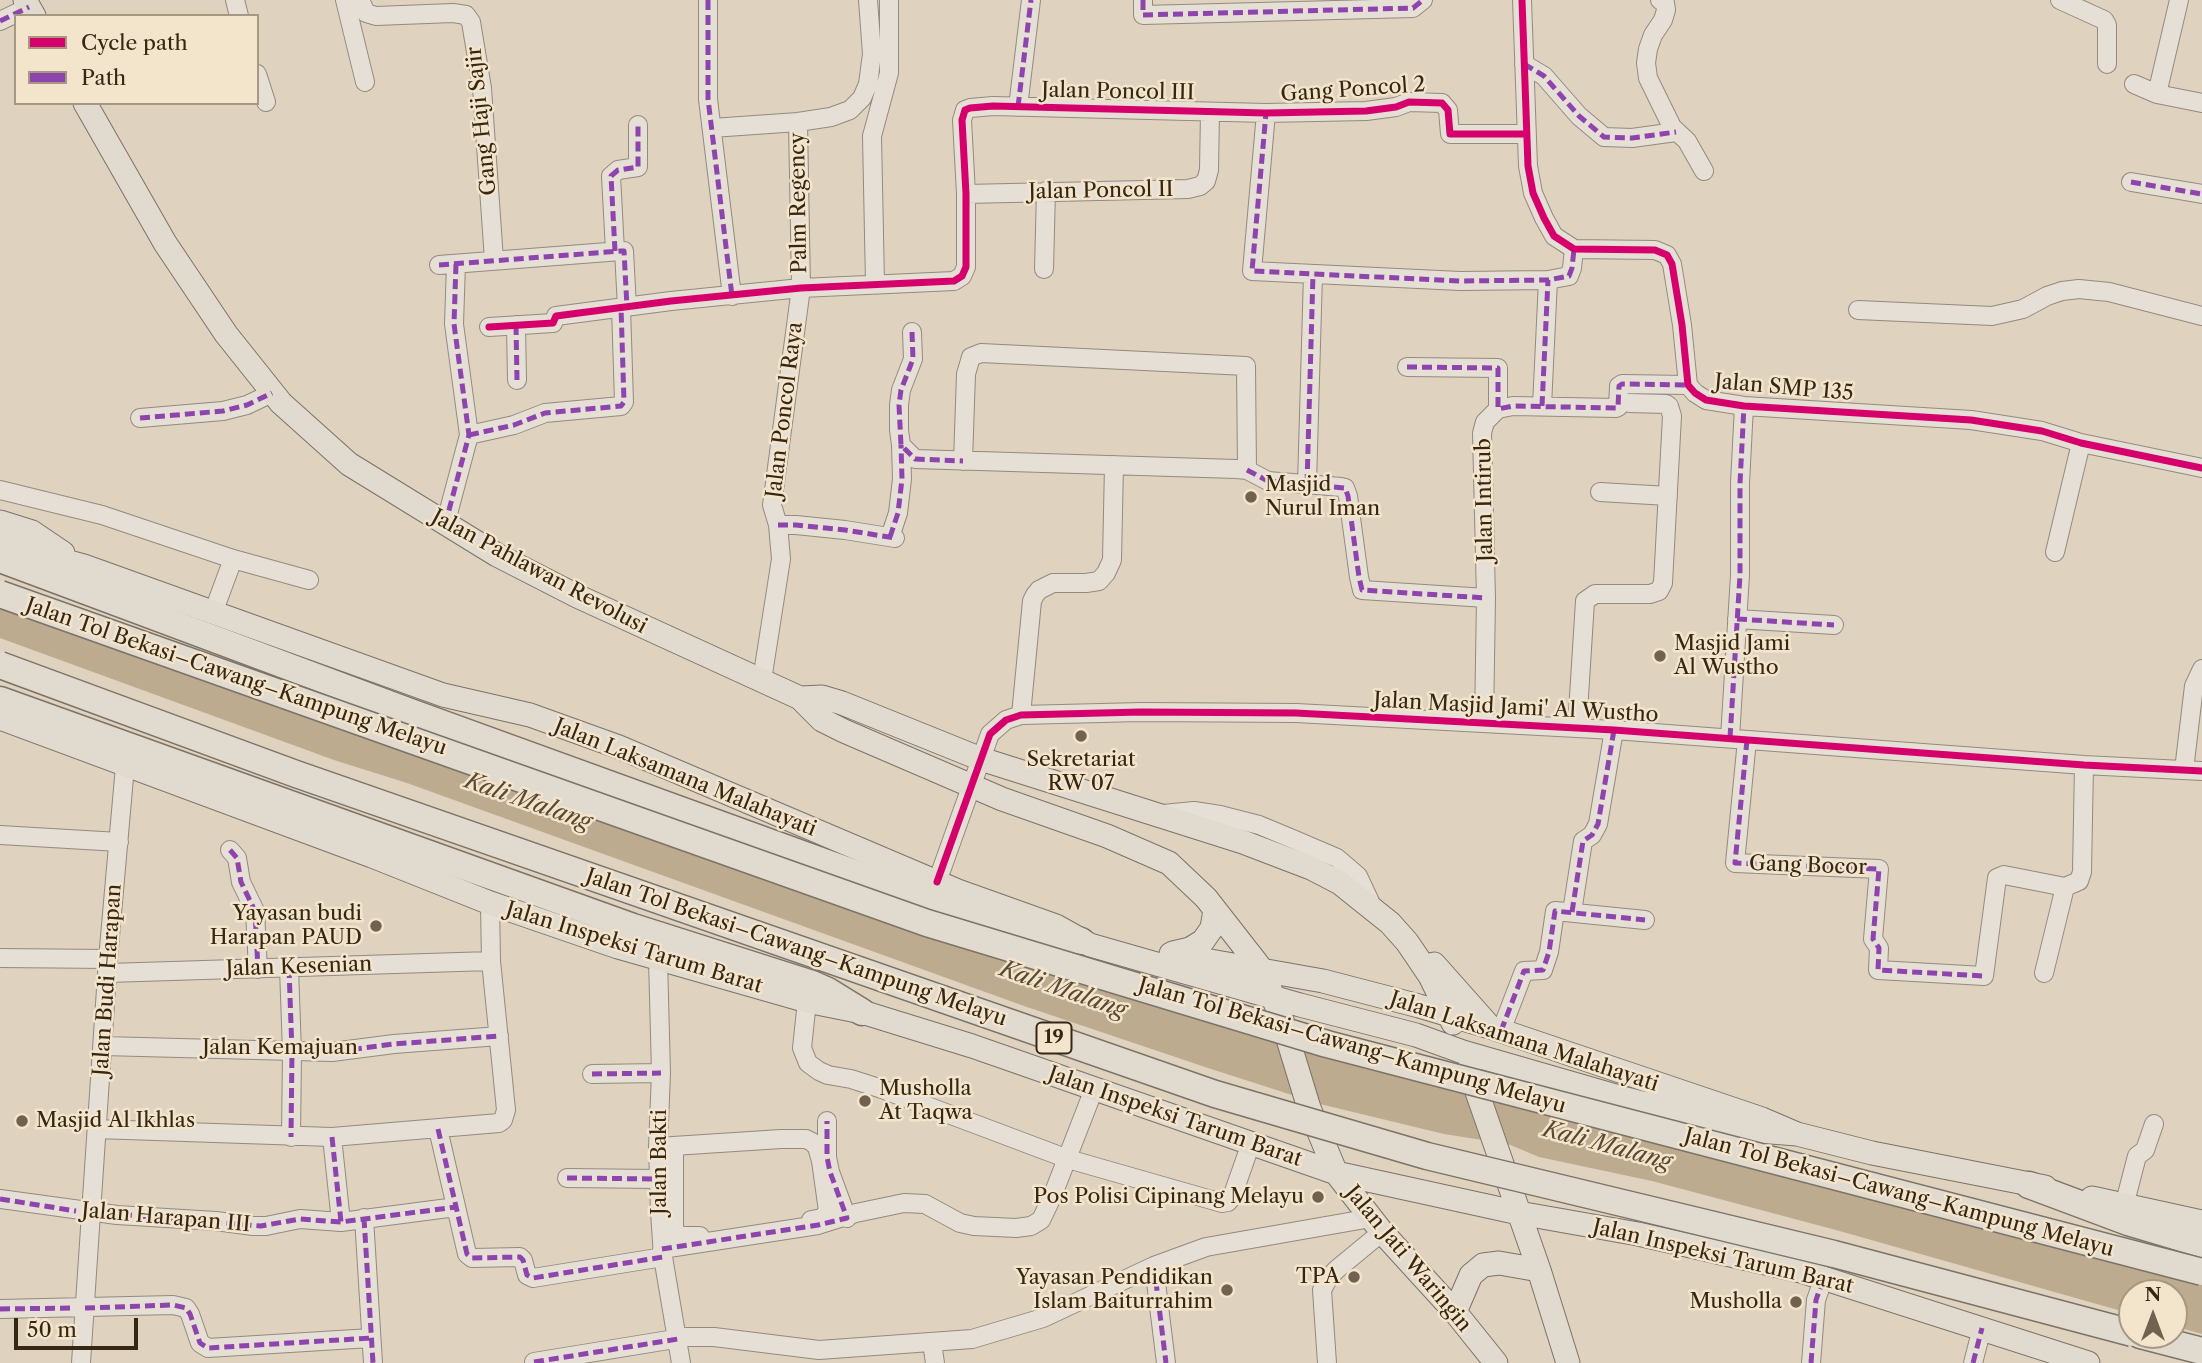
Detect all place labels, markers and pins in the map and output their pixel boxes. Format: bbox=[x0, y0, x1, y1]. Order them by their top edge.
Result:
place label: Masjid Nurul Iman bbox=[1265, 472, 1380, 522]
marker: Masjid Nurul Iman bbox=[1243, 489, 1259, 505]
place label: Masjid Jami Al Wustho bbox=[1674, 631, 1790, 681]
marker: Masjid Jami Al Wustho bbox=[1652, 648, 1668, 664]
marker: Sekretariat RW 07 bbox=[1073, 728, 1089, 744]
place label: Sekretariat RW 07 bbox=[1026, 747, 1136, 797]
place label: Yayasan budi Harapan PAUD bbox=[210, 901, 362, 951]
marker: Yayasan budi Harapan PAUD bbox=[368, 918, 384, 934]
place label: Musholla At Taqwa bbox=[879, 1076, 973, 1126]
marker: Musholla At Taqwa bbox=[857, 1093, 873, 1109]
place label: Masjid Al Ikhlas bbox=[36, 1108, 195, 1134]
marker: Masjid Al Ikhlas bbox=[14, 1113, 30, 1129]
place label: Pos Polisi Cipinang Melayu bbox=[1033, 1184, 1304, 1210]
marker: Pos Polisi Cipinang Melayu bbox=[1310, 1189, 1326, 1205]
place label: TPA bbox=[1296, 1264, 1340, 1290]
place label: Yayasan Pendidikan Islam Baiturrahim bbox=[1016, 1265, 1213, 1315]
marker: TPA bbox=[1346, 1269, 1362, 1285]
marker: Yayasan Pendidikan Islam Baiturrahim bbox=[1219, 1282, 1235, 1298]
place label: Musholla bbox=[1689, 1289, 1782, 1315]
marker: Musholla bbox=[1788, 1294, 1804, 1310]

